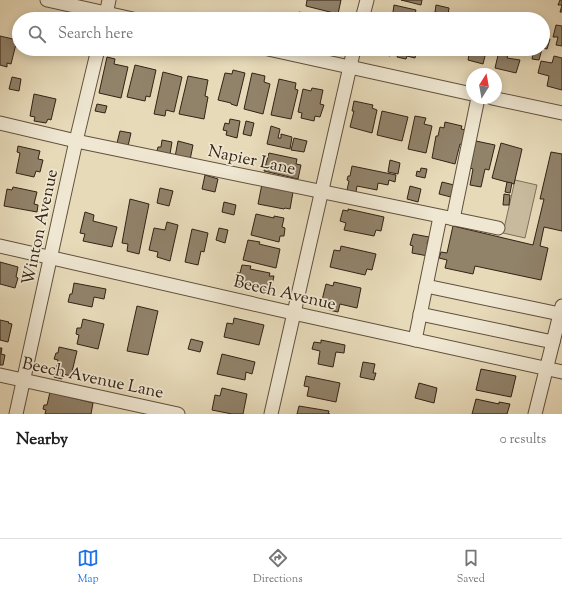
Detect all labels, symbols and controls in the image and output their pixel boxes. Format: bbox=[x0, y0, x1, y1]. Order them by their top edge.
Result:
search box bbox=[12, 12, 550, 56]
icon: search bbox=[26, 23, 48, 45]
text: Search here bbox=[58, 24, 133, 45]
north arrow bbox=[466, 68, 502, 104]
street label: Napier Lane bbox=[205, 140, 298, 182]
street label: Winton Avenue bbox=[17, 167, 65, 288]
street label: Beech Avenue bbox=[231, 270, 338, 317]
street label: Beech Avenue Lane bbox=[20, 352, 166, 406]
text: Nearby bbox=[16, 428, 68, 452]
text: 0 results bbox=[500, 431, 546, 449]
tab: Map bbox=[77, 547, 99, 587]
tab: Directions bbox=[253, 547, 303, 587]
tab: Saved bbox=[457, 547, 485, 587]

